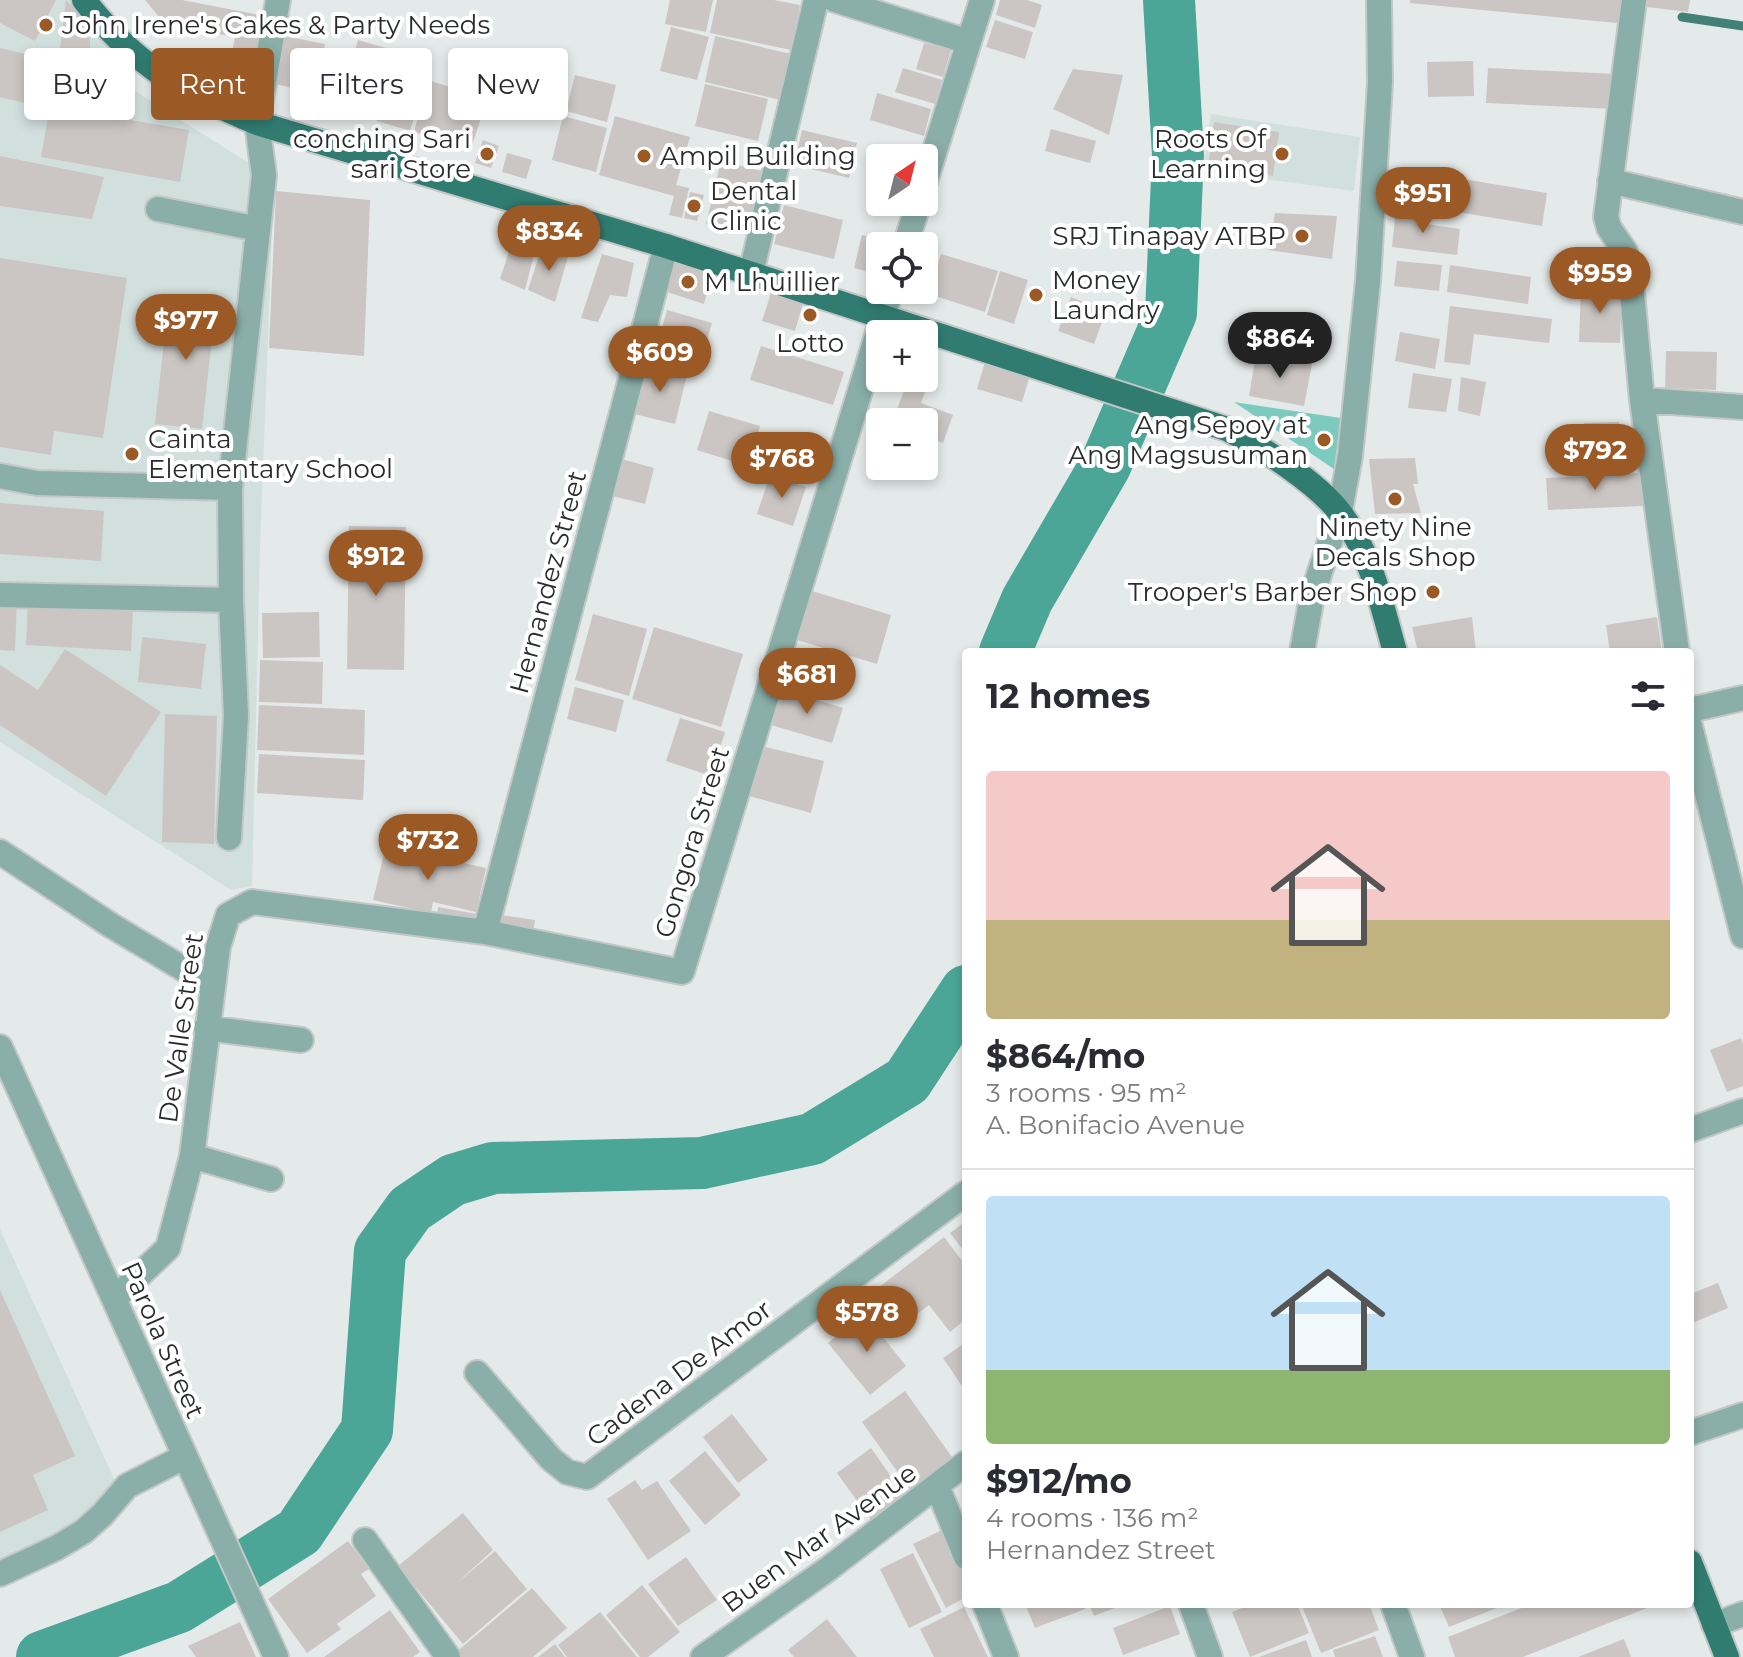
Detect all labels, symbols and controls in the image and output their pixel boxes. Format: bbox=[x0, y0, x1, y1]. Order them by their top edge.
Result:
place label: John Irene's Cakes & Party Needs bbox=[61, 9, 490, 41]
marker: John Irene's Cakes & Party Needs bbox=[37, 16, 55, 34]
chip: Buy bbox=[24, 48, 135, 120]
chip: Rent bbox=[151, 48, 274, 120]
chip: Filters bbox=[290, 48, 432, 120]
chip: New bbox=[448, 48, 568, 120]
place label: conching Sari sari Store bbox=[293, 123, 471, 185]
place label: Roots Of Learning bbox=[1150, 123, 1267, 185]
place label: Ampil Building bbox=[660, 140, 856, 172]
north arrow bbox=[866, 144, 938, 216]
map controls bbox=[866, 144, 938, 480]
marker: conching Sari sari Store bbox=[478, 145, 496, 163]
marker: Roots Of Learning bbox=[1273, 145, 1291, 163]
marker: Ampil Building bbox=[635, 147, 653, 165]
pin: $951 bbox=[1376, 167, 1470, 235]
place label: Dental Clinic bbox=[710, 175, 797, 237]
text: $951 bbox=[1394, 177, 1452, 209]
marker: Dental Clinic bbox=[685, 197, 703, 215]
pin: $834 bbox=[502, 205, 596, 273]
text: $834 bbox=[515, 215, 583, 247]
place label: SRJ Tinapay ATBP bbox=[1053, 220, 1286, 252]
marker: SRJ Tinapay ATBP bbox=[1293, 227, 1311, 245]
button: locate bbox=[866, 232, 938, 304]
pin: $959 bbox=[1553, 247, 1647, 315]
text: $959 bbox=[1568, 257, 1632, 289]
place label: Money Laundry bbox=[1052, 264, 1161, 326]
place label: M Lhuillier bbox=[704, 266, 840, 298]
marker: M Lhuillier bbox=[679, 273, 697, 291]
marker: Money Laundry bbox=[1027, 286, 1045, 304]
pin: $977 bbox=[139, 294, 233, 362]
text: $977 bbox=[153, 304, 219, 336]
marker: Lotto bbox=[801, 306, 819, 324]
pin: $864 bbox=[1233, 312, 1327, 380]
button: + bbox=[866, 320, 938, 392]
text: $864 bbox=[1246, 322, 1314, 354]
pin: $609 bbox=[613, 326, 707, 394]
place label: Lotto bbox=[776, 327, 844, 359]
text: $609 bbox=[626, 336, 694, 368]
button: − bbox=[866, 408, 938, 480]
place label: Ang Sepoy at Ang Magsusuman bbox=[1068, 409, 1308, 471]
place label: Cainta Elementary School bbox=[148, 423, 393, 485]
pin: $792 bbox=[1548, 424, 1642, 492]
marker: Ang Sepoy at Ang Magsusuman bbox=[1315, 431, 1333, 449]
pin: $768 bbox=[735, 432, 829, 500]
text: $792 bbox=[1563, 434, 1627, 466]
text: $768 bbox=[749, 442, 815, 474]
marker: Cainta Elementary School bbox=[123, 445, 141, 463]
street label: Hernandez Street bbox=[503, 467, 593, 697]
marker: Ninety Nine Decals Shop bbox=[1386, 490, 1404, 508]
place label: Ninety Nine Decals Shop bbox=[1314, 511, 1476, 573]
pin: $912 bbox=[329, 530, 423, 598]
text: $912 bbox=[347, 540, 405, 572]
place label: Trooper's Barber Shop bbox=[1128, 576, 1417, 608]
marker: Trooper's Barber Shop bbox=[1424, 583, 1442, 601]
pin: $681 bbox=[760, 648, 854, 716]
text: $681 bbox=[777, 658, 837, 690]
icon: filters bbox=[1626, 674, 1670, 718]
text: 12 homes bbox=[986, 675, 1150, 717]
street label: Gongora Street bbox=[648, 743, 736, 941]
pin: $732 bbox=[381, 814, 475, 882]
icon: home bbox=[1256, 823, 1400, 967]
text: $732 bbox=[397, 824, 459, 856]
street label: De Valle Street bbox=[152, 931, 210, 1125]
text: $864/mo bbox=[986, 1035, 1145, 1077]
text: 3 rooms · 95 m² bbox=[986, 1077, 1187, 1109]
text: A. Bonifacio Avenue bbox=[986, 1109, 1245, 1141]
icon: home bbox=[1256, 1248, 1400, 1392]
street label: Parola Street bbox=[114, 1257, 212, 1423]
pin: $578 bbox=[820, 1286, 914, 1354]
street label: Cadena De Amor bbox=[580, 1293, 778, 1453]
text: $578 bbox=[835, 1296, 899, 1328]
street label: Buen Mar Avenue bbox=[715, 1457, 923, 1619]
text: $912/mo bbox=[986, 1460, 1132, 1502]
text: 4 rooms · 136 m² bbox=[986, 1502, 1199, 1534]
text: Hernandez Street bbox=[986, 1534, 1215, 1566]

